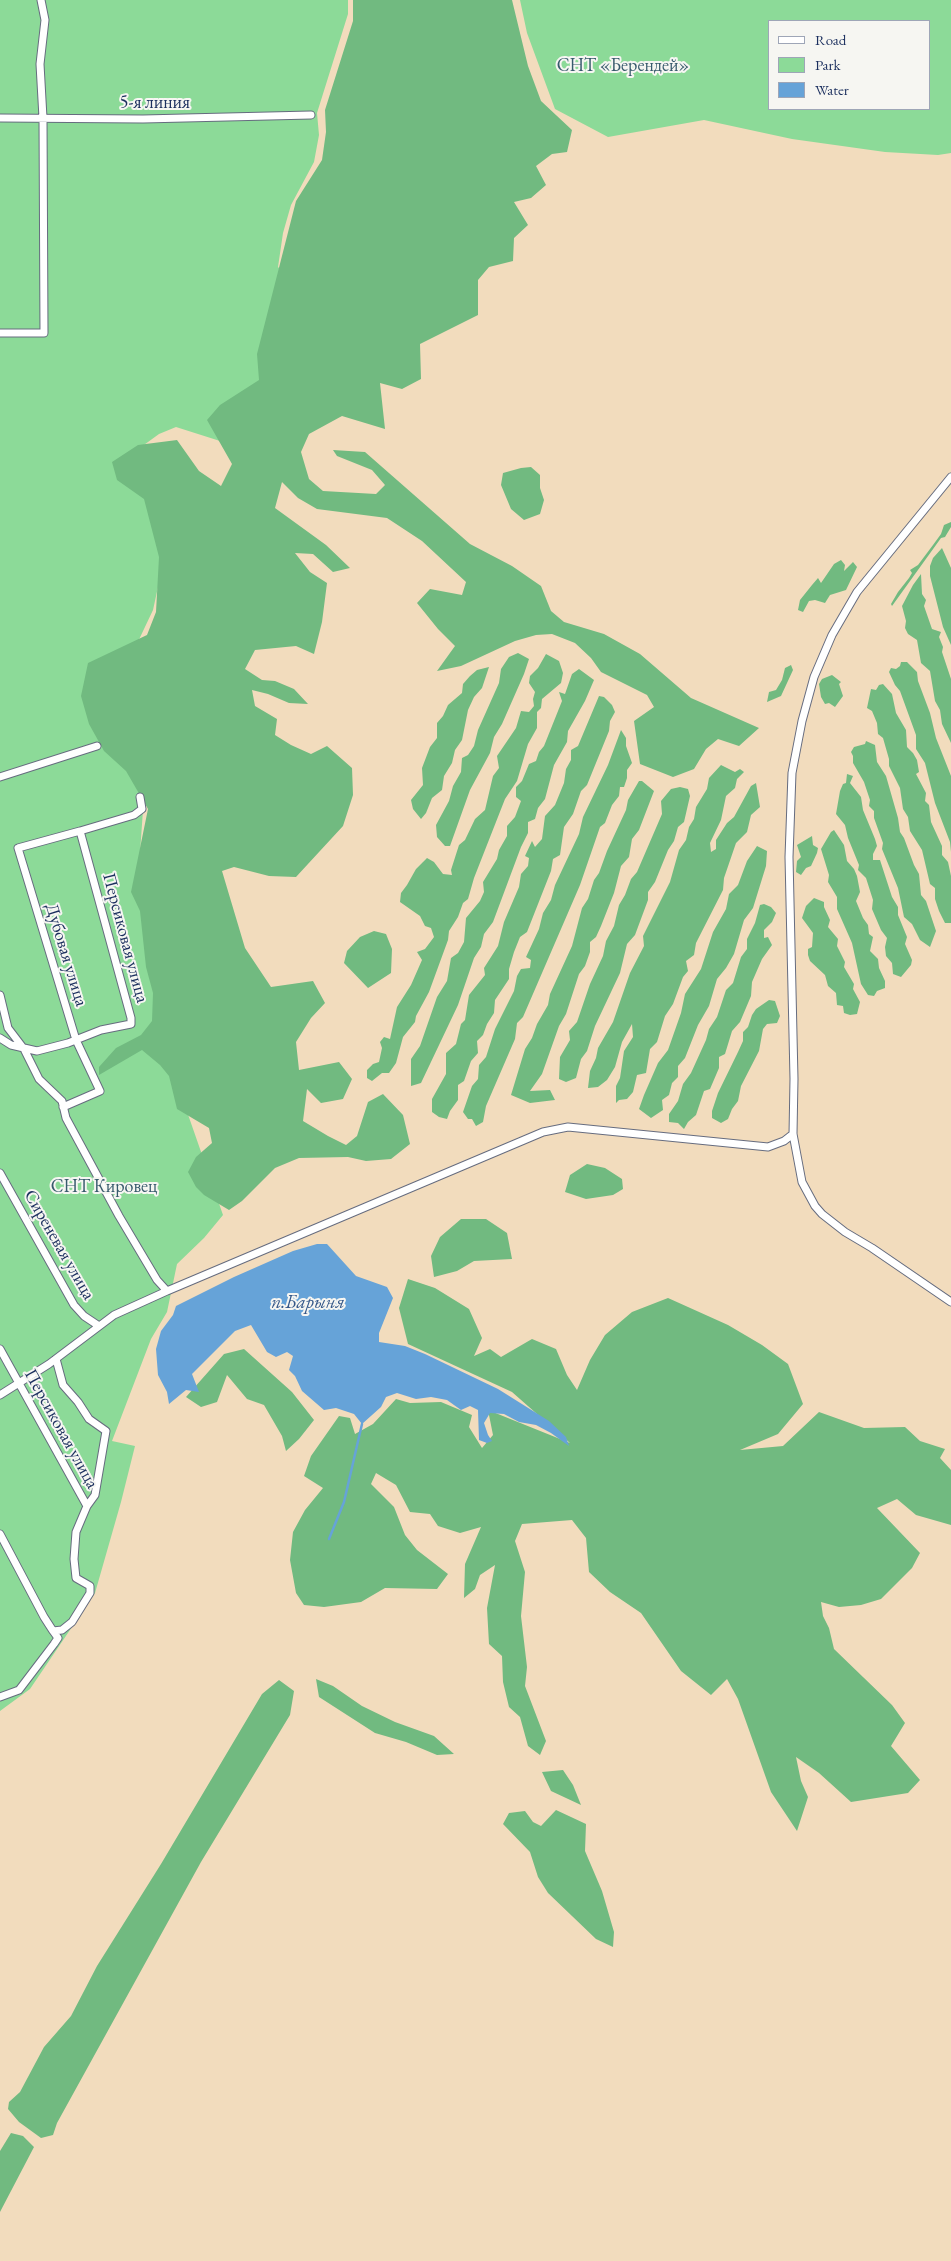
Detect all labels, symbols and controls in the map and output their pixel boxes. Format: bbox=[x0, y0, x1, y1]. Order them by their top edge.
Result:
legend bbox=[768, 20, 931, 110]
text: Road bbox=[815, 30, 846, 49]
park label: СНТ «Берендей» bbox=[557, 55, 689, 77]
text: Park bbox=[815, 55, 841, 74]
text: Water bbox=[815, 80, 849, 99]
street label: 5-я линия bbox=[120, 92, 190, 114]
street label: Персиковая улица bbox=[97, 871, 153, 1005]
street label: Дубовая улица bbox=[40, 901, 92, 1009]
park label: СНТ Кировец bbox=[51, 1176, 157, 1198]
street label: Сиреневая улица bbox=[19, 1186, 99, 1304]
water label: п.Барыня bbox=[271, 1292, 345, 1314]
street label: Персиковая улица bbox=[19, 1365, 103, 1493]

